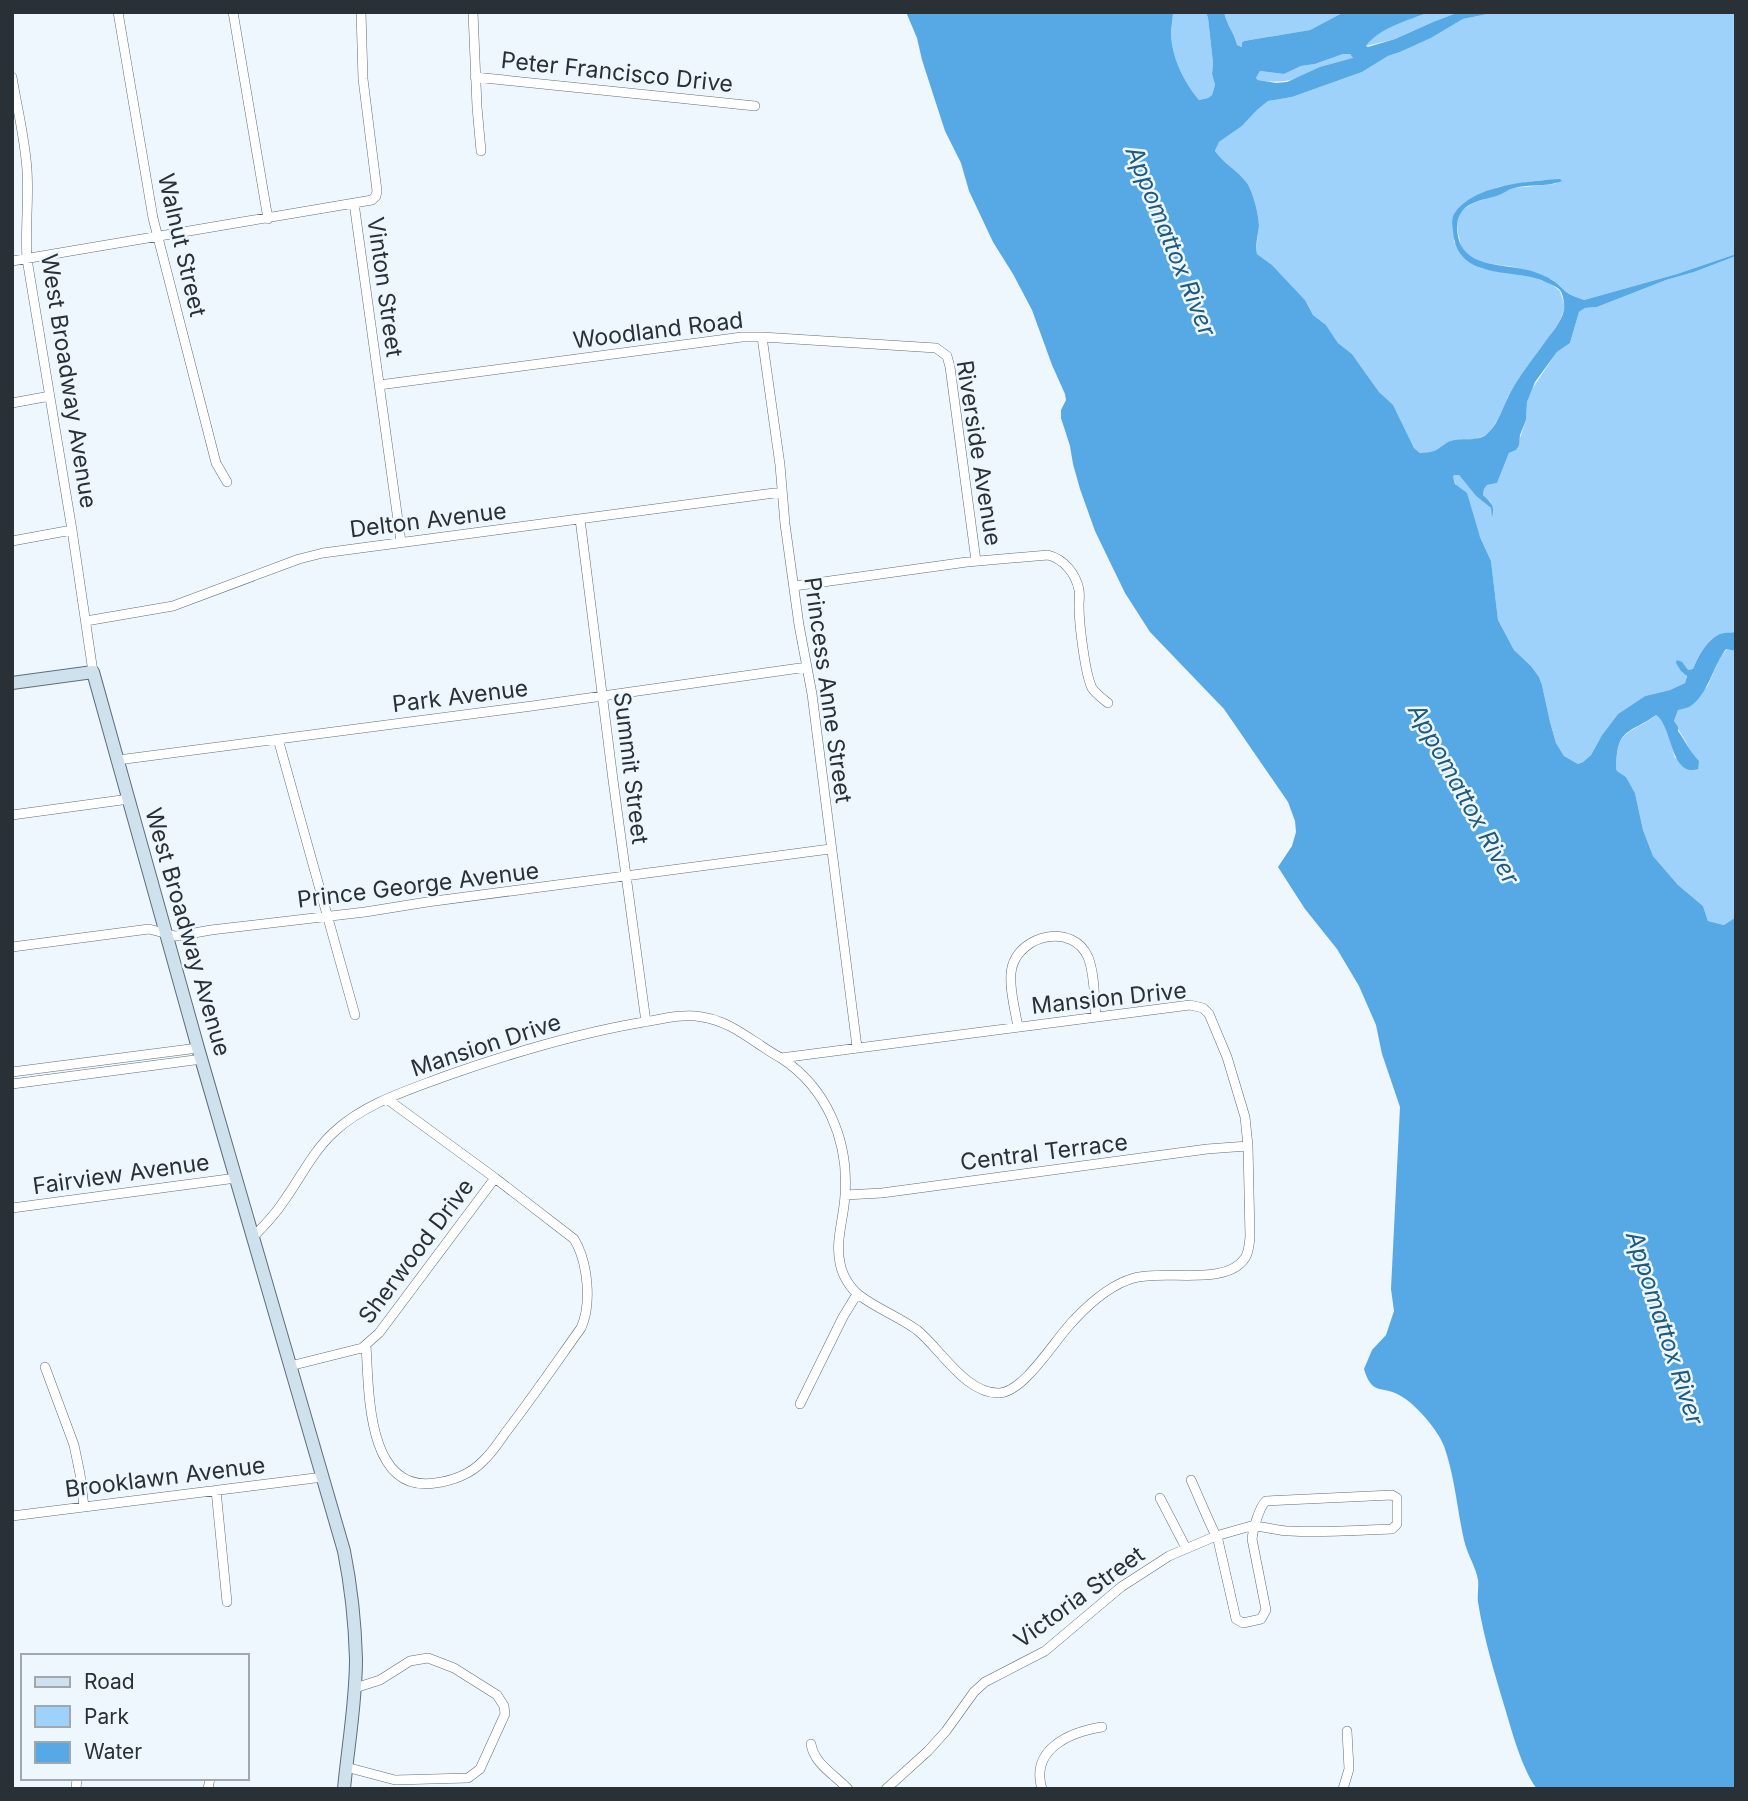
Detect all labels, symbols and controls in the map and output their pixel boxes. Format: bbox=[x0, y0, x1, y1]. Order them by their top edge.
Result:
street label: Peter Francisco Drive bbox=[500, 46, 734, 98]
water label: Appomattox River bbox=[1119, 141, 1223, 341]
street label: Walnut Street bbox=[152, 171, 212, 320]
street label: Vinton Street bbox=[361, 215, 409, 359]
street label: West Broadway Avenue bbox=[35, 252, 103, 510]
street label: Woodland Road bbox=[571, 306, 745, 354]
street label: Riverside Avenue bbox=[951, 358, 1007, 548]
street label: Delton Avenue bbox=[348, 496, 508, 544]
street label: Princess Anne Street bbox=[798, 575, 858, 805]
street label: Park Avenue bbox=[391, 674, 529, 718]
street label: Summit Street bbox=[608, 690, 654, 846]
water label: Appomattox River bbox=[1402, 698, 1526, 890]
street label: West Broadway Avenue bbox=[139, 805, 237, 1059]
street label: Prince George Avenue bbox=[296, 856, 540, 914]
street label: Mansion Drive bbox=[1030, 976, 1188, 1020]
street label: Mansion Drive bbox=[408, 1008, 564, 1082]
street label: Central Terrace bbox=[959, 1128, 1129, 1176]
street label: Fairview Avenue bbox=[31, 1148, 211, 1200]
street label: Sherwood Drive bbox=[352, 1173, 480, 1329]
water label: Appomattox River bbox=[1620, 1227, 1710, 1429]
street label: Brooklawn Avenue bbox=[63, 1451, 267, 1503]
street label: Victoria Street bbox=[1008, 1540, 1150, 1654]
legend bbox=[21, 1654, 248, 1780]
text: Road bbox=[84, 1669, 135, 1694]
text: Park bbox=[84, 1704, 129, 1729]
text: Water bbox=[84, 1739, 142, 1764]

